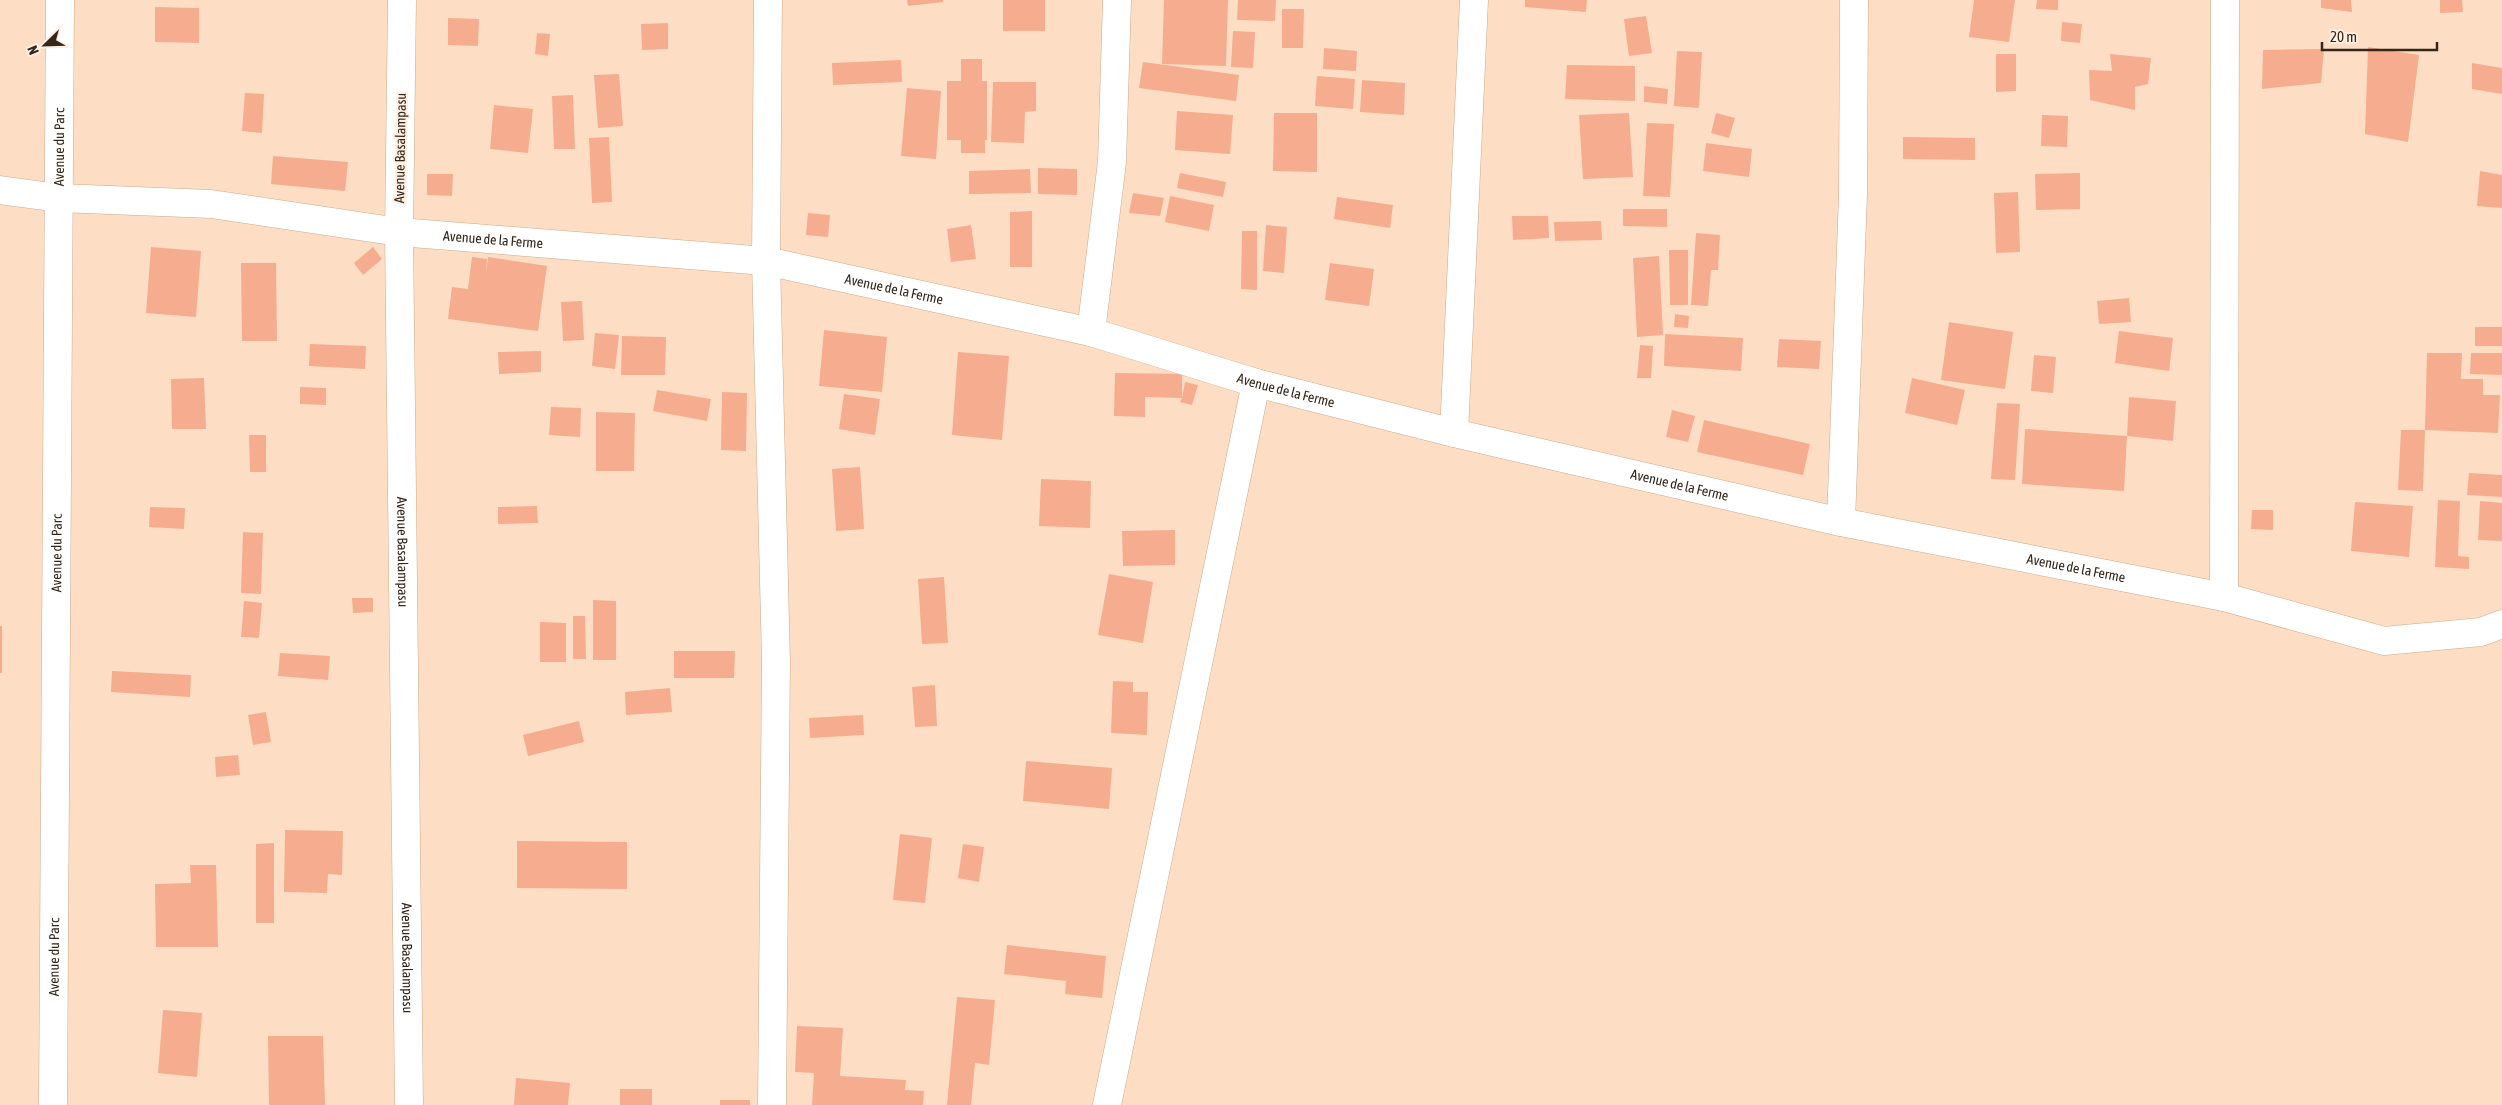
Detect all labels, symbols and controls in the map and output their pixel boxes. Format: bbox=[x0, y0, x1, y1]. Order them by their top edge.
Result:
north arrow bbox=[20, 20, 70, 70]
scale bar bbox=[2322, 20, 2437, 52]
text: 20 m bbox=[2330, 28, 2357, 45]
text: N bbox=[24, 43, 42, 57]
street label: Avenue Basalampasu bbox=[391, 93, 409, 203]
street label: Avenue du Parc bbox=[51, 107, 67, 186]
street label: Avenue de la Ferme bbox=[442, 228, 544, 251]
street label: Avenue de la Ferme bbox=[843, 270, 945, 307]
street label: Avenue de la Ferme bbox=[1235, 370, 1336, 411]
street label: Avenue de la Ferme bbox=[1629, 466, 1730, 504]
street label: Avenue Basalampasu bbox=[394, 497, 411, 607]
street label: Avenue du Parc bbox=[48, 513, 65, 592]
street label: Avenue de la Ferme bbox=[2025, 551, 2127, 585]
street label: Avenue Basalampasu bbox=[399, 903, 416, 1013]
street label: Avenue du Parc bbox=[46, 917, 62, 996]

